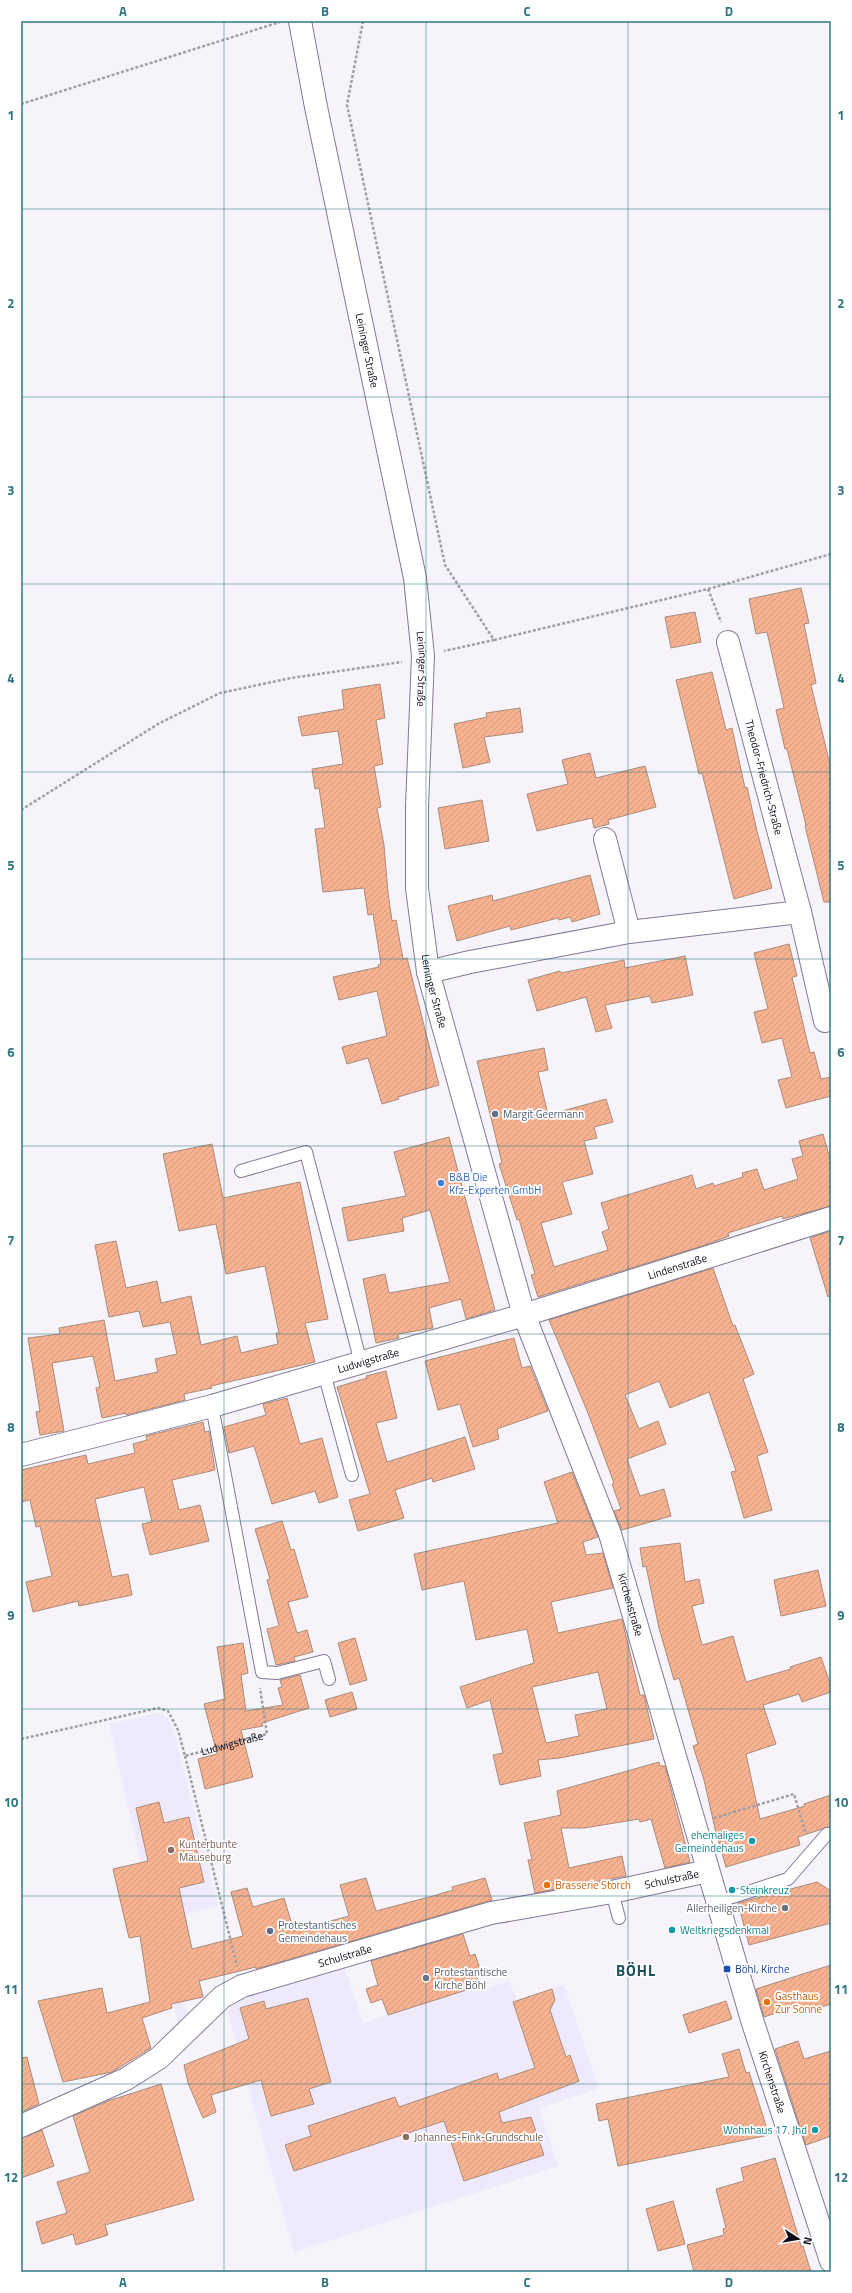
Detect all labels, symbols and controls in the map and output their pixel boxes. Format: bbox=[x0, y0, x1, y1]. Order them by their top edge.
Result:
text: A bbox=[119, 1, 127, 21]
text: B bbox=[321, 1, 329, 21]
text: C bbox=[523, 1, 531, 21]
text: D bbox=[725, 1, 733, 21]
text: 1 bbox=[7, 105, 15, 125]
text: 1 bbox=[837, 105, 845, 125]
text: 2 bbox=[7, 293, 15, 313]
text: 2 bbox=[837, 293, 845, 313]
street label: Leininger Straße bbox=[351, 311, 383, 389]
text: 3 bbox=[7, 480, 15, 500]
text: 3 bbox=[837, 480, 845, 500]
street label: Leininger Straße bbox=[412, 630, 431, 707]
text: 4 bbox=[7, 668, 15, 688]
text: 4 bbox=[837, 668, 845, 688]
street label: Theodor-Friedrich-Straße bbox=[741, 718, 787, 837]
text: 5 bbox=[7, 855, 15, 875]
text: 5 bbox=[837, 855, 845, 875]
street label: Leininger Straße bbox=[418, 953, 451, 1030]
text: 6 bbox=[7, 1042, 15, 1062]
text: 6 bbox=[837, 1042, 845, 1062]
place label: Margit Geermann bbox=[503, 1106, 584, 1122]
marker: Margit Geermann bbox=[490, 1109, 500, 1119]
place label: B&B Die Kfz-Experten GmbH bbox=[449, 1169, 541, 1198]
marker: B&B Die Kfz-Experten GmbH bbox=[436, 1178, 446, 1188]
text: 7 bbox=[7, 1230, 15, 1250]
text: 7 bbox=[837, 1230, 845, 1250]
street label: Lindenstraße bbox=[646, 1250, 709, 1283]
street label: Ludwigstraße bbox=[336, 1344, 401, 1377]
text: 8 bbox=[7, 1417, 15, 1437]
text: 8 bbox=[837, 1417, 845, 1437]
street label: Kirchenstraße bbox=[614, 1571, 648, 1638]
text: 9 bbox=[7, 1605, 15, 1625]
text: 9 bbox=[837, 1605, 845, 1625]
street label: Ludwigstraße bbox=[199, 1727, 265, 1759]
text: 10 bbox=[4, 1792, 18, 1812]
text: 10 bbox=[834, 1792, 848, 1812]
place label: ehemaliges Gemeindehaus bbox=[675, 1827, 744, 1856]
place label: Kunterbunte Mäuseburg bbox=[179, 1836, 237, 1865]
marker: ehemaliges Gemeindehaus bbox=[747, 1836, 757, 1846]
marker: Kunterbunte Mäuseburg bbox=[166, 1845, 176, 1855]
street label: Schulstraße bbox=[643, 1865, 701, 1893]
place label: Brasserie Storch bbox=[555, 1877, 631, 1893]
marker: Brasserie Storch bbox=[542, 1880, 552, 1890]
place label: Steinkreuz bbox=[740, 1882, 789, 1898]
marker: Steinkreuz bbox=[727, 1885, 737, 1895]
place label: Allerheiligen-Kirche bbox=[687, 1900, 777, 1916]
marker: Allerheiligen-Kirche bbox=[780, 1903, 790, 1913]
place label: Protestantisches Gemeindehaus bbox=[278, 1917, 357, 1946]
place label: Weltkriegsdenkmal bbox=[680, 1922, 769, 1938]
marker: Weltkriegsdenkmal bbox=[667, 1925, 677, 1935]
marker: Protestantisches Gemeindehaus bbox=[265, 1926, 275, 1936]
street label: Schulstraße bbox=[316, 1940, 374, 1971]
district label: BÖHL bbox=[616, 1959, 656, 1982]
place label: Böhl, Kirche bbox=[735, 1961, 790, 1977]
place label: Protestantische Kirche Böhl bbox=[434, 1964, 508, 1993]
marker: Böhl, Kirche bbox=[722, 1964, 732, 1974]
marker: Protestantische Kirche Böhl bbox=[421, 1973, 431, 1983]
text: 11 bbox=[4, 1979, 18, 1999]
text: 11 bbox=[834, 1979, 848, 1999]
place label: Gasthaus Zur Sonne bbox=[775, 1988, 822, 2017]
marker: Gasthaus Zur Sonne bbox=[762, 1997, 772, 2007]
street label: Kirchenstraße bbox=[755, 2049, 790, 2116]
place label: Wohnhaus 17. Jhd bbox=[723, 2122, 807, 2138]
marker: Wohnhaus 17. Jhd bbox=[810, 2125, 820, 2135]
place label: Johannes-Fink-Grundschule bbox=[414, 2129, 544, 2145]
marker: Johannes-Fink-Grundschule bbox=[401, 2132, 411, 2142]
text: 12 bbox=[4, 2167, 18, 2187]
text: 12 bbox=[834, 2167, 848, 2187]
north arrow bbox=[778, 2219, 818, 2259]
text: N bbox=[799, 2236, 816, 2246]
text: A bbox=[119, 2272, 127, 2292]
text: B bbox=[321, 2272, 329, 2292]
text: C bbox=[523, 2272, 531, 2292]
text: D bbox=[725, 2272, 733, 2292]

